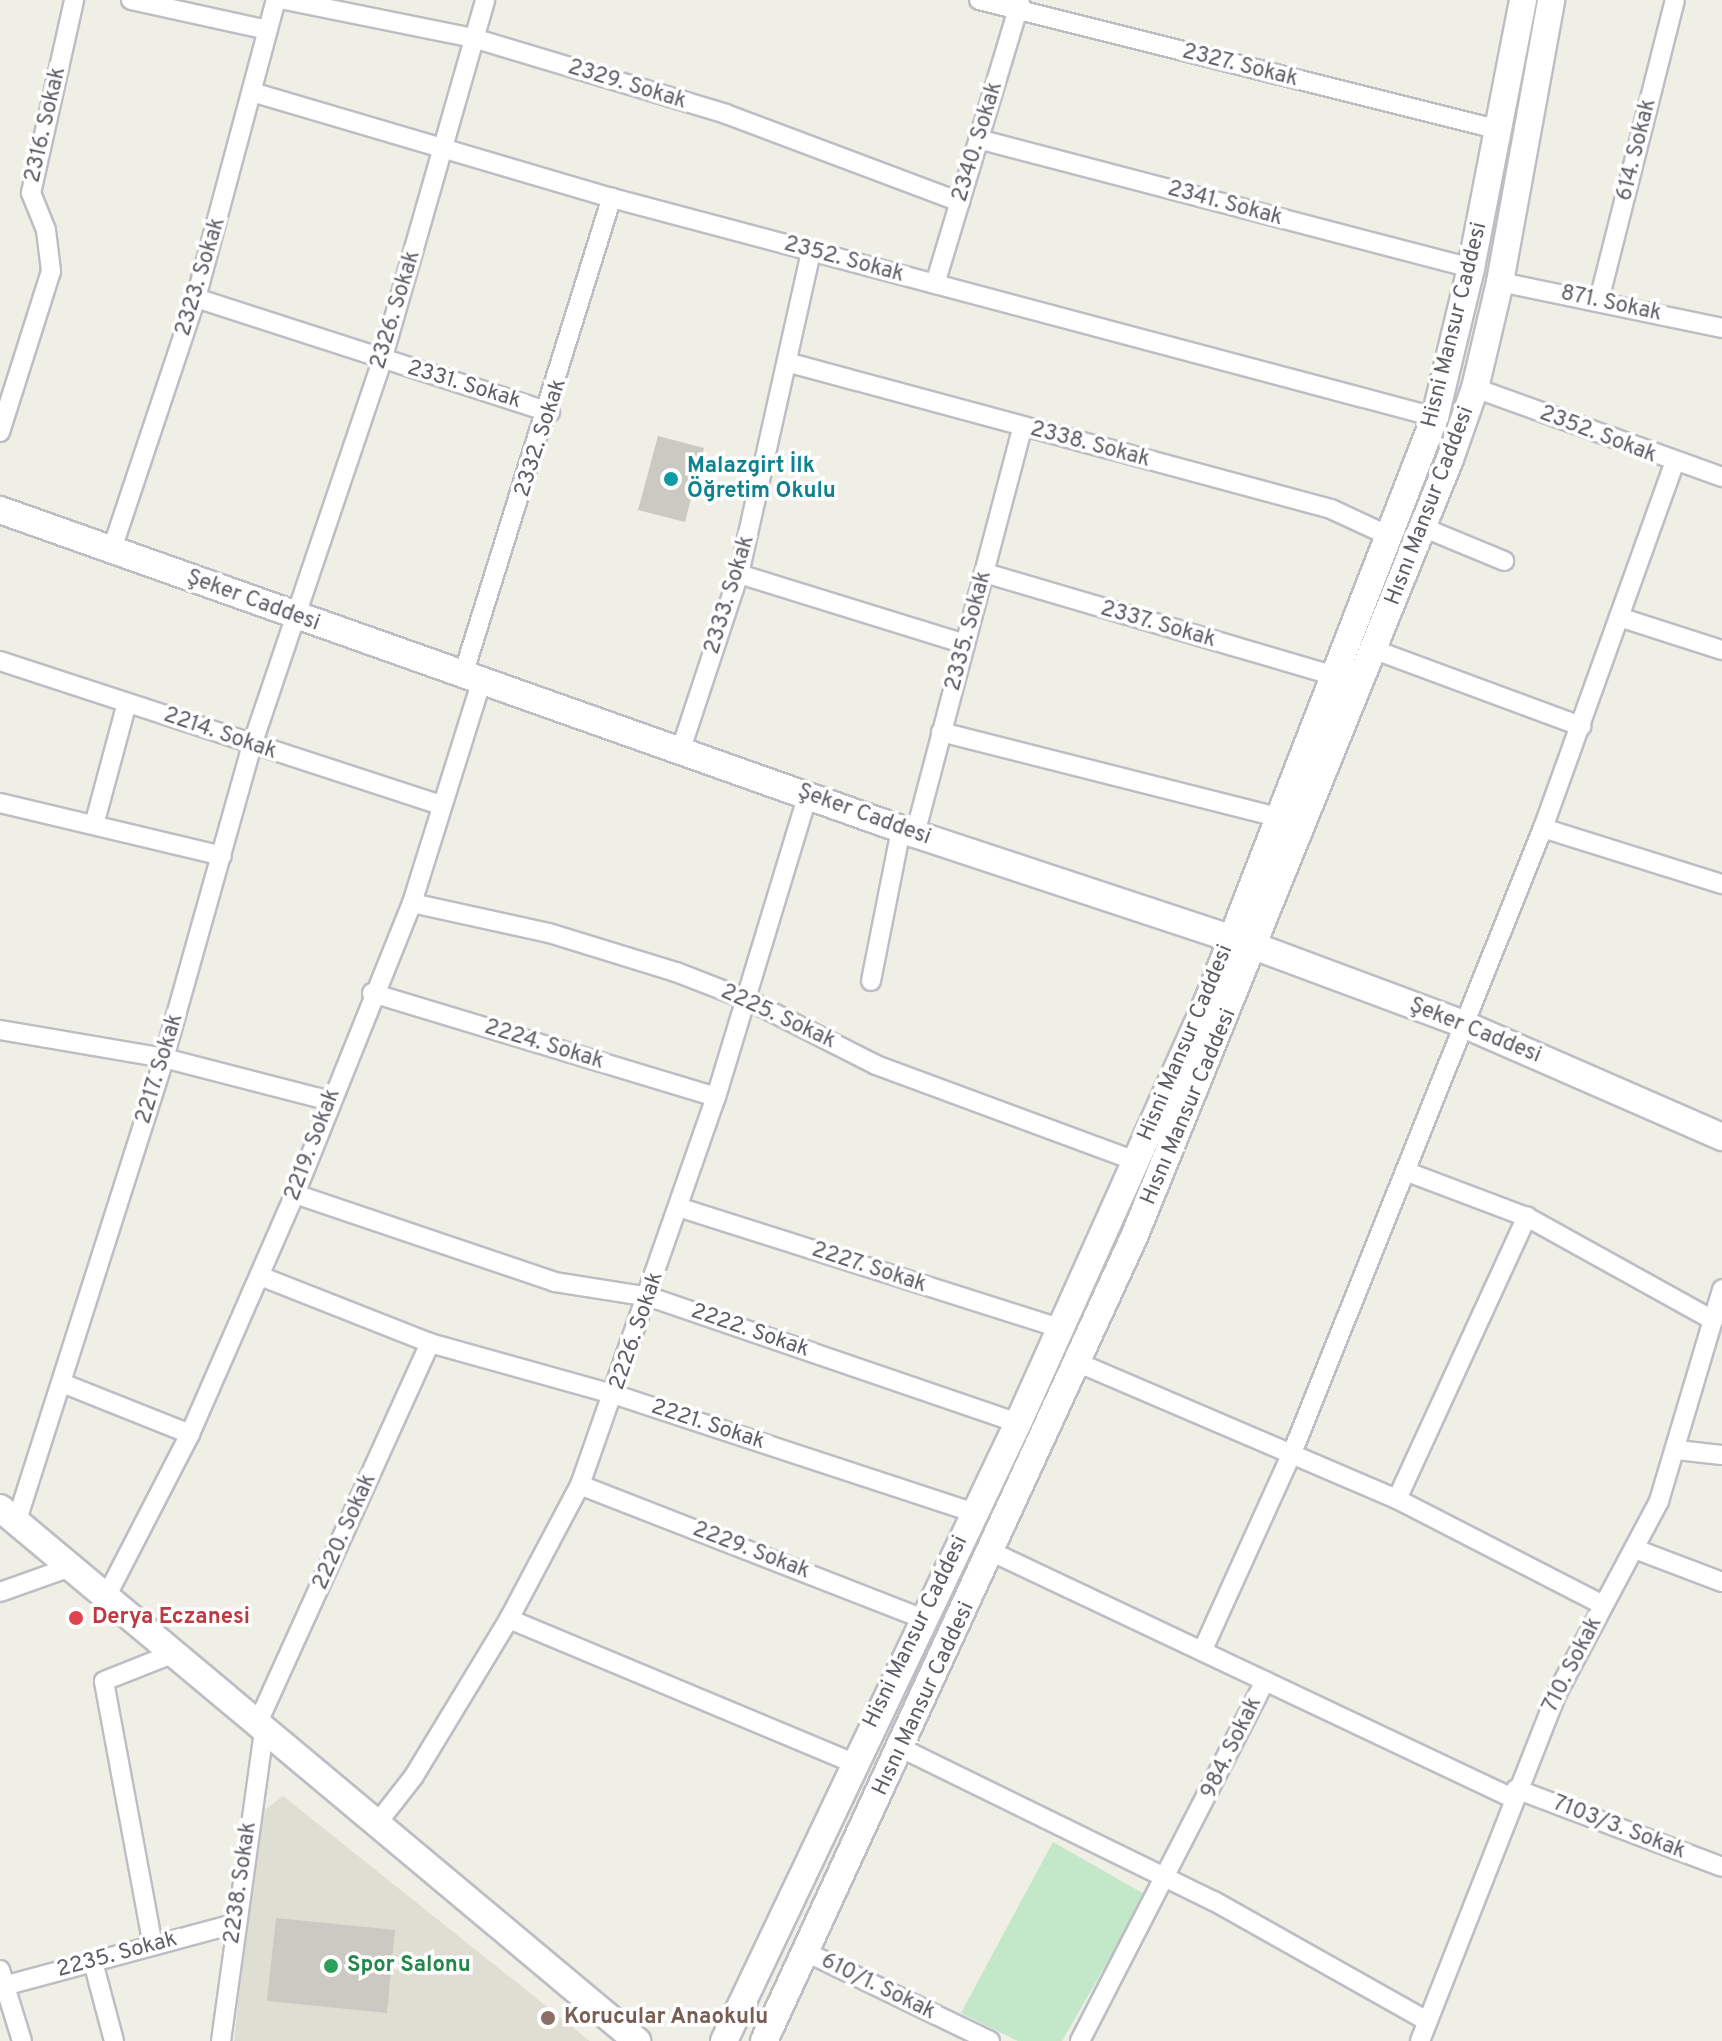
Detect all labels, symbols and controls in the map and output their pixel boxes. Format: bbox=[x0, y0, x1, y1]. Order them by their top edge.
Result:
street label: 2327. Sokak bbox=[1179, 39, 1301, 93]
street label: 2329. Sokak bbox=[565, 54, 689, 116]
street label: 2316. Sokak bbox=[20, 65, 72, 185]
street label: 2340. Sokak bbox=[947, 79, 1009, 205]
street label: 614. Sokak bbox=[1612, 96, 1662, 204]
street label: 2341. Sokak bbox=[1165, 176, 1285, 232]
street label: 2323. Sokak bbox=[170, 215, 232, 339]
street label: Hisni Mansur Caddesi bbox=[1417, 220, 1493, 430]
street label: 2352. Sokak bbox=[781, 231, 907, 289]
street label: 2326. Sokak bbox=[365, 248, 427, 372]
street label: 871. Sokak bbox=[1558, 280, 1664, 328]
street label: 2331. Sokak bbox=[404, 355, 524, 415]
street label: 2332. Sokak bbox=[510, 376, 572, 500]
street label: 2352. Sokak bbox=[1536, 401, 1660, 469]
street label: Hısnı Mansur Caddesi bbox=[1380, 403, 1480, 609]
street label: 2338. Sokak bbox=[1027, 416, 1153, 474]
place label: Malazgirt İlk Öğretim Okulu bbox=[687, 453, 836, 504]
marker: Malazgirt İlk Öğretim Okulu bbox=[662, 470, 680, 488]
street label: 2333. Sokak bbox=[699, 532, 761, 658]
street label: Şeker Caddesi bbox=[183, 565, 323, 637]
street label: 2335. Sokak bbox=[940, 568, 998, 694]
street label: 2337. Sokak bbox=[1097, 596, 1219, 654]
street label: 2214. Sokak bbox=[160, 702, 280, 766]
street label: Şeker Caddesi bbox=[794, 779, 934, 851]
street label: Hisni Mansur Caddesi bbox=[1133, 941, 1239, 1145]
street label: 2225. Sokak bbox=[716, 979, 840, 1055]
street label: Şeker Caddesi bbox=[1405, 993, 1545, 1069]
street label: Hısnı Mansur Caddesi bbox=[1136, 1005, 1242, 1209]
street label: 2217. Sokak bbox=[131, 1011, 189, 1127]
street label: 2224. Sokak bbox=[481, 1014, 607, 1076]
street label: 2219. Sokak bbox=[280, 1085, 346, 1205]
street label: 2227. Sokak bbox=[808, 1237, 930, 1299]
street label: 2226. Sokak bbox=[604, 1269, 670, 1393]
street label: 2222. Sokak bbox=[687, 1298, 813, 1364]
street label: 2221. Sokak bbox=[648, 1394, 768, 1456]
street label: 2220. Sokak bbox=[308, 1470, 382, 1594]
street label: 2229. Sokak bbox=[689, 1517, 813, 1585]
street label: Hisni Mansur Caddesi bbox=[858, 1532, 974, 1732]
street label: Hısnı Mansur Caddesi bbox=[868, 1598, 980, 1800]
place label: Derya Eczanesi bbox=[92, 1605, 250, 1631]
marker: Derya Eczanesi bbox=[67, 1609, 85, 1627]
street label: 710. Sokak bbox=[1538, 1613, 1608, 1717]
street label: 984. Sokak bbox=[1196, 1693, 1268, 1803]
street label: 7103/3. Sokak bbox=[1549, 1791, 1689, 1865]
street label: 2238. Sokak bbox=[219, 1820, 263, 1946]
street label: 2235. Sokak bbox=[54, 1926, 180, 1984]
street label: 610/1. Sokak bbox=[817, 1948, 939, 2026]
place label: Spor Salonu bbox=[347, 1953, 471, 1979]
marker: Spor Salonu bbox=[322, 1957, 340, 1975]
place label: Korucular Anaokulu bbox=[564, 2005, 769, 2031]
marker: Korucular Anaokulu bbox=[539, 2009, 557, 2027]

